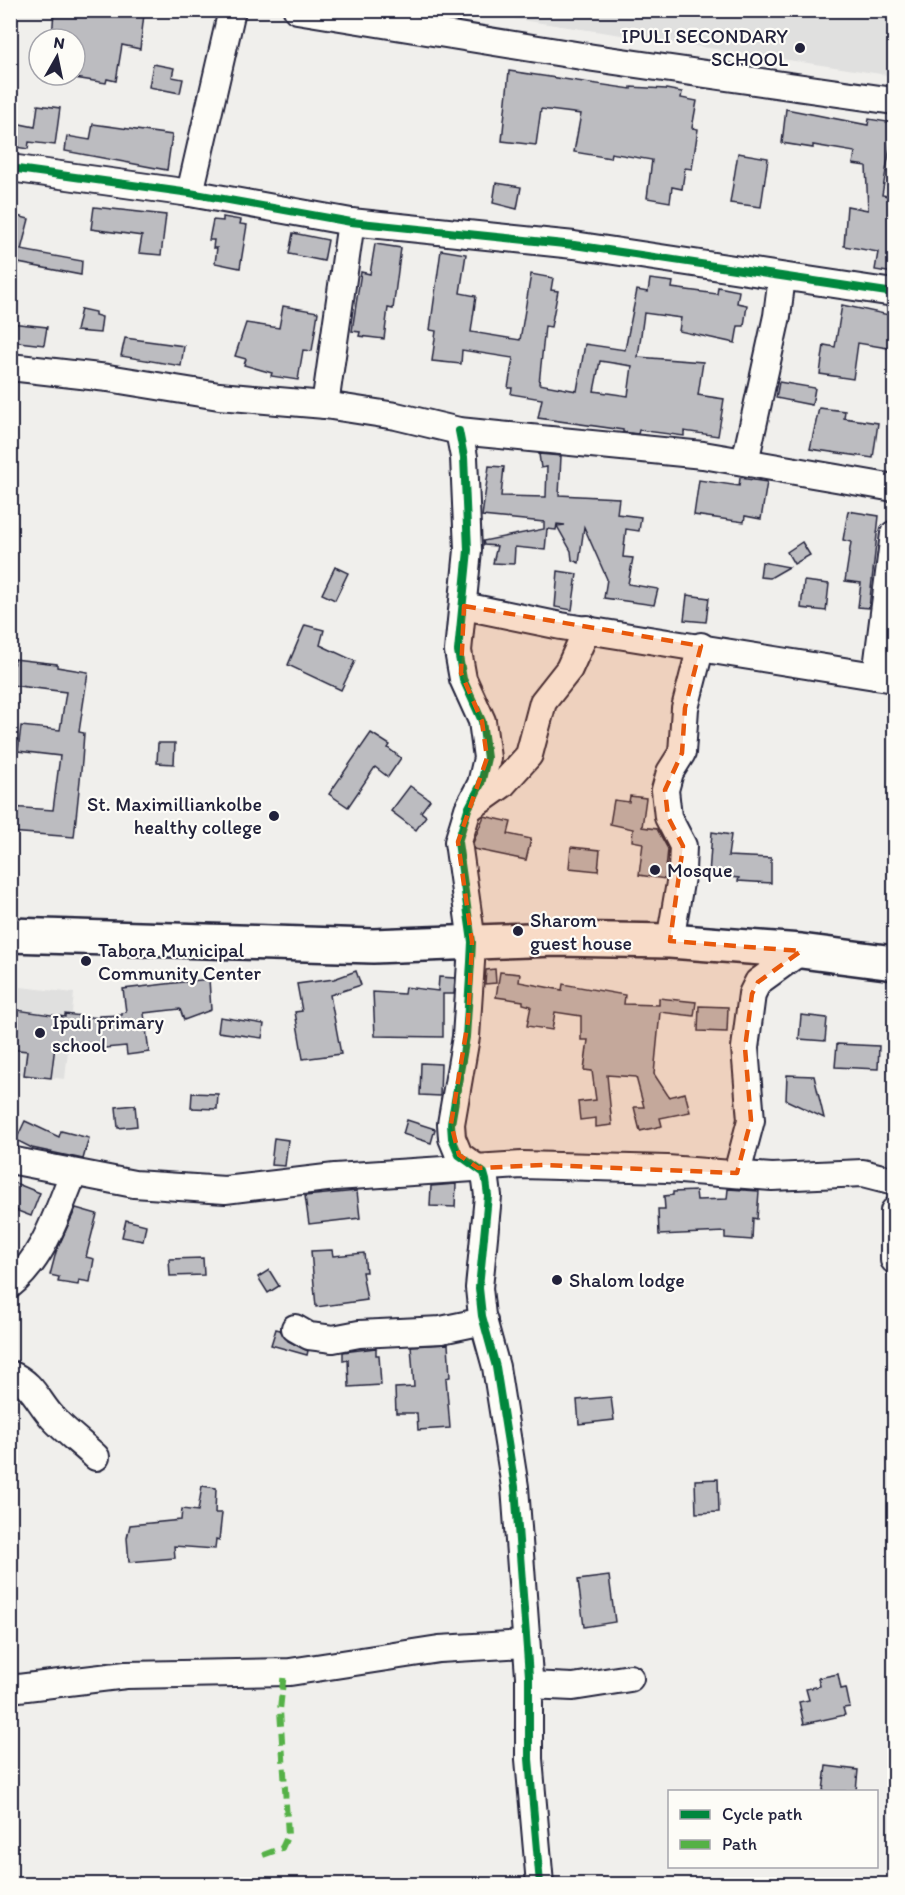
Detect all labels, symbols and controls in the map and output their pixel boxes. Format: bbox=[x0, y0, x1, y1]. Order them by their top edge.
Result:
place label: IPULI SECONDARY SCHOOL bbox=[621, 24, 789, 71]
north arrow bbox=[27, 27, 87, 87]
text: N bbox=[52, 32, 66, 53]
marker: IPULI SECONDARY SCHOOL bbox=[793, 41, 807, 55]
place label: St. Maximilliankolbe healthy college bbox=[87, 792, 262, 839]
marker: St. Maximilliankolbe healthy college bbox=[267, 809, 281, 823]
place label: Mosque bbox=[667, 858, 733, 882]
marker: Mosque bbox=[648, 863, 662, 877]
place label: Sharom guest house bbox=[530, 908, 632, 955]
marker: Sharom guest house bbox=[511, 924, 525, 938]
place label: Tabora Municipal Community Center bbox=[98, 938, 262, 985]
marker: Tabora Municipal Community Center bbox=[79, 954, 93, 968]
place label: Ipuli primary school bbox=[52, 1010, 164, 1057]
marker: Ipuli primary school bbox=[33, 1026, 47, 1040]
place label: Shalom lodge bbox=[569, 1268, 685, 1292]
marker: Shalom lodge bbox=[550, 1273, 564, 1287]
legend bbox=[668, 1790, 878, 1868]
text: Cycle path bbox=[722, 1803, 803, 1825]
text: Path bbox=[722, 1833, 757, 1855]

